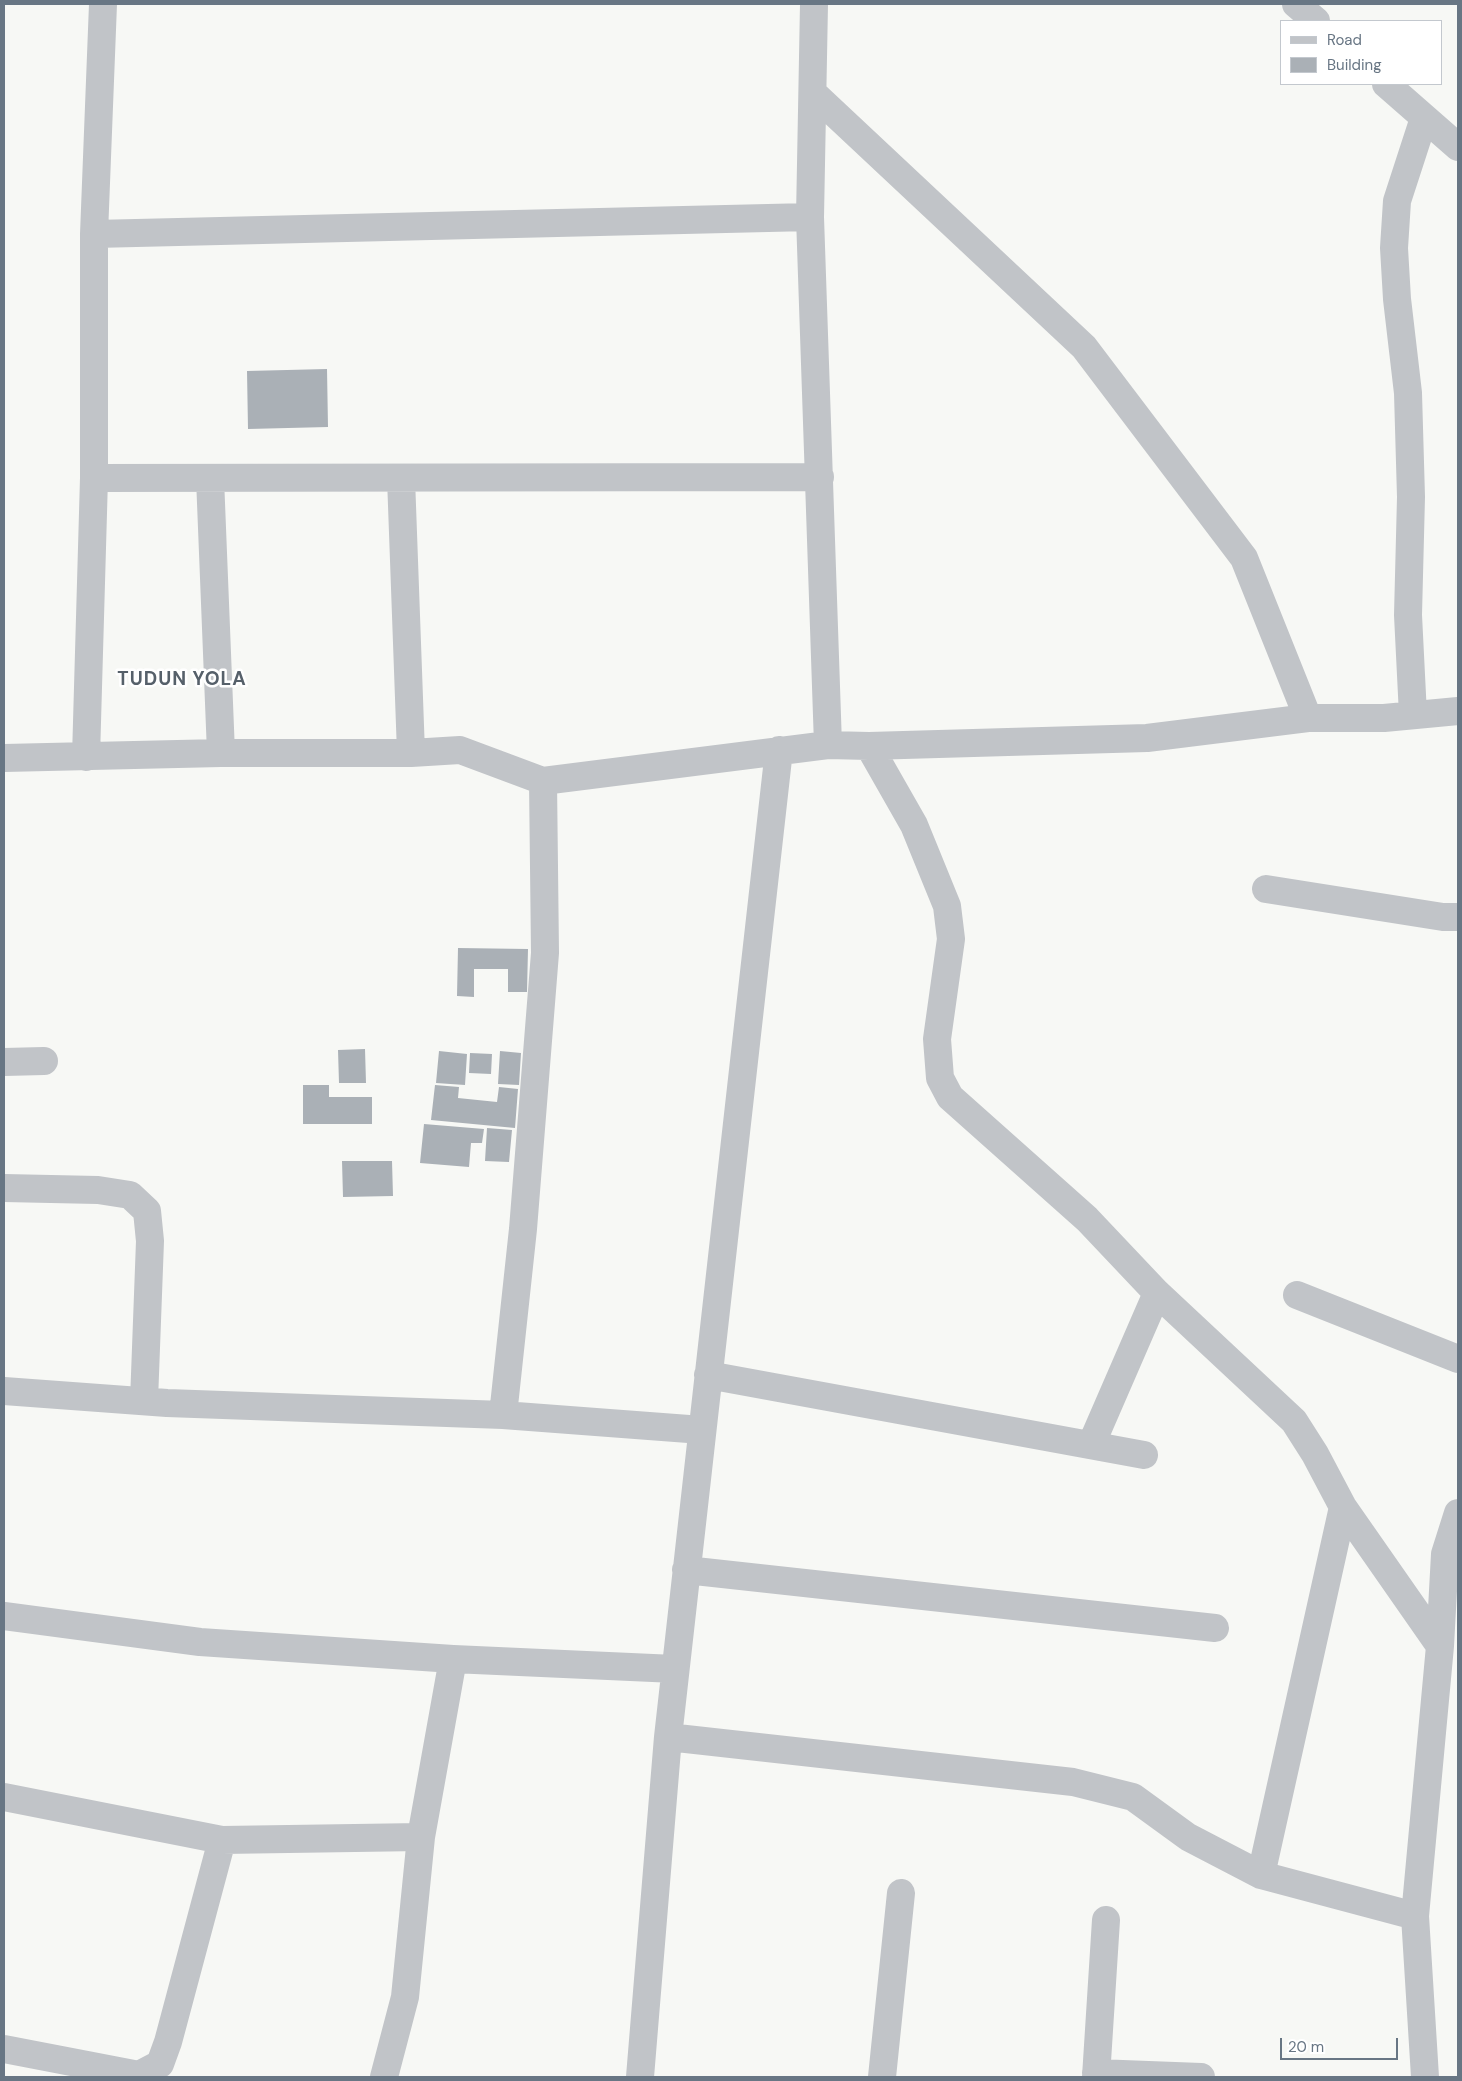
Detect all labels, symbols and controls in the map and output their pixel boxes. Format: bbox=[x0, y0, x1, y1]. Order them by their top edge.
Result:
legend bbox=[1280, 20, 1442, 85]
text: Road bbox=[1327, 30, 1362, 50]
text: Building bbox=[1327, 55, 1382, 75]
district label: TUDUN YOLA bbox=[116, 669, 248, 691]
scale bar bbox=[1282, 2028, 1400, 2060]
text: 20 m bbox=[1288, 2037, 1324, 2057]

